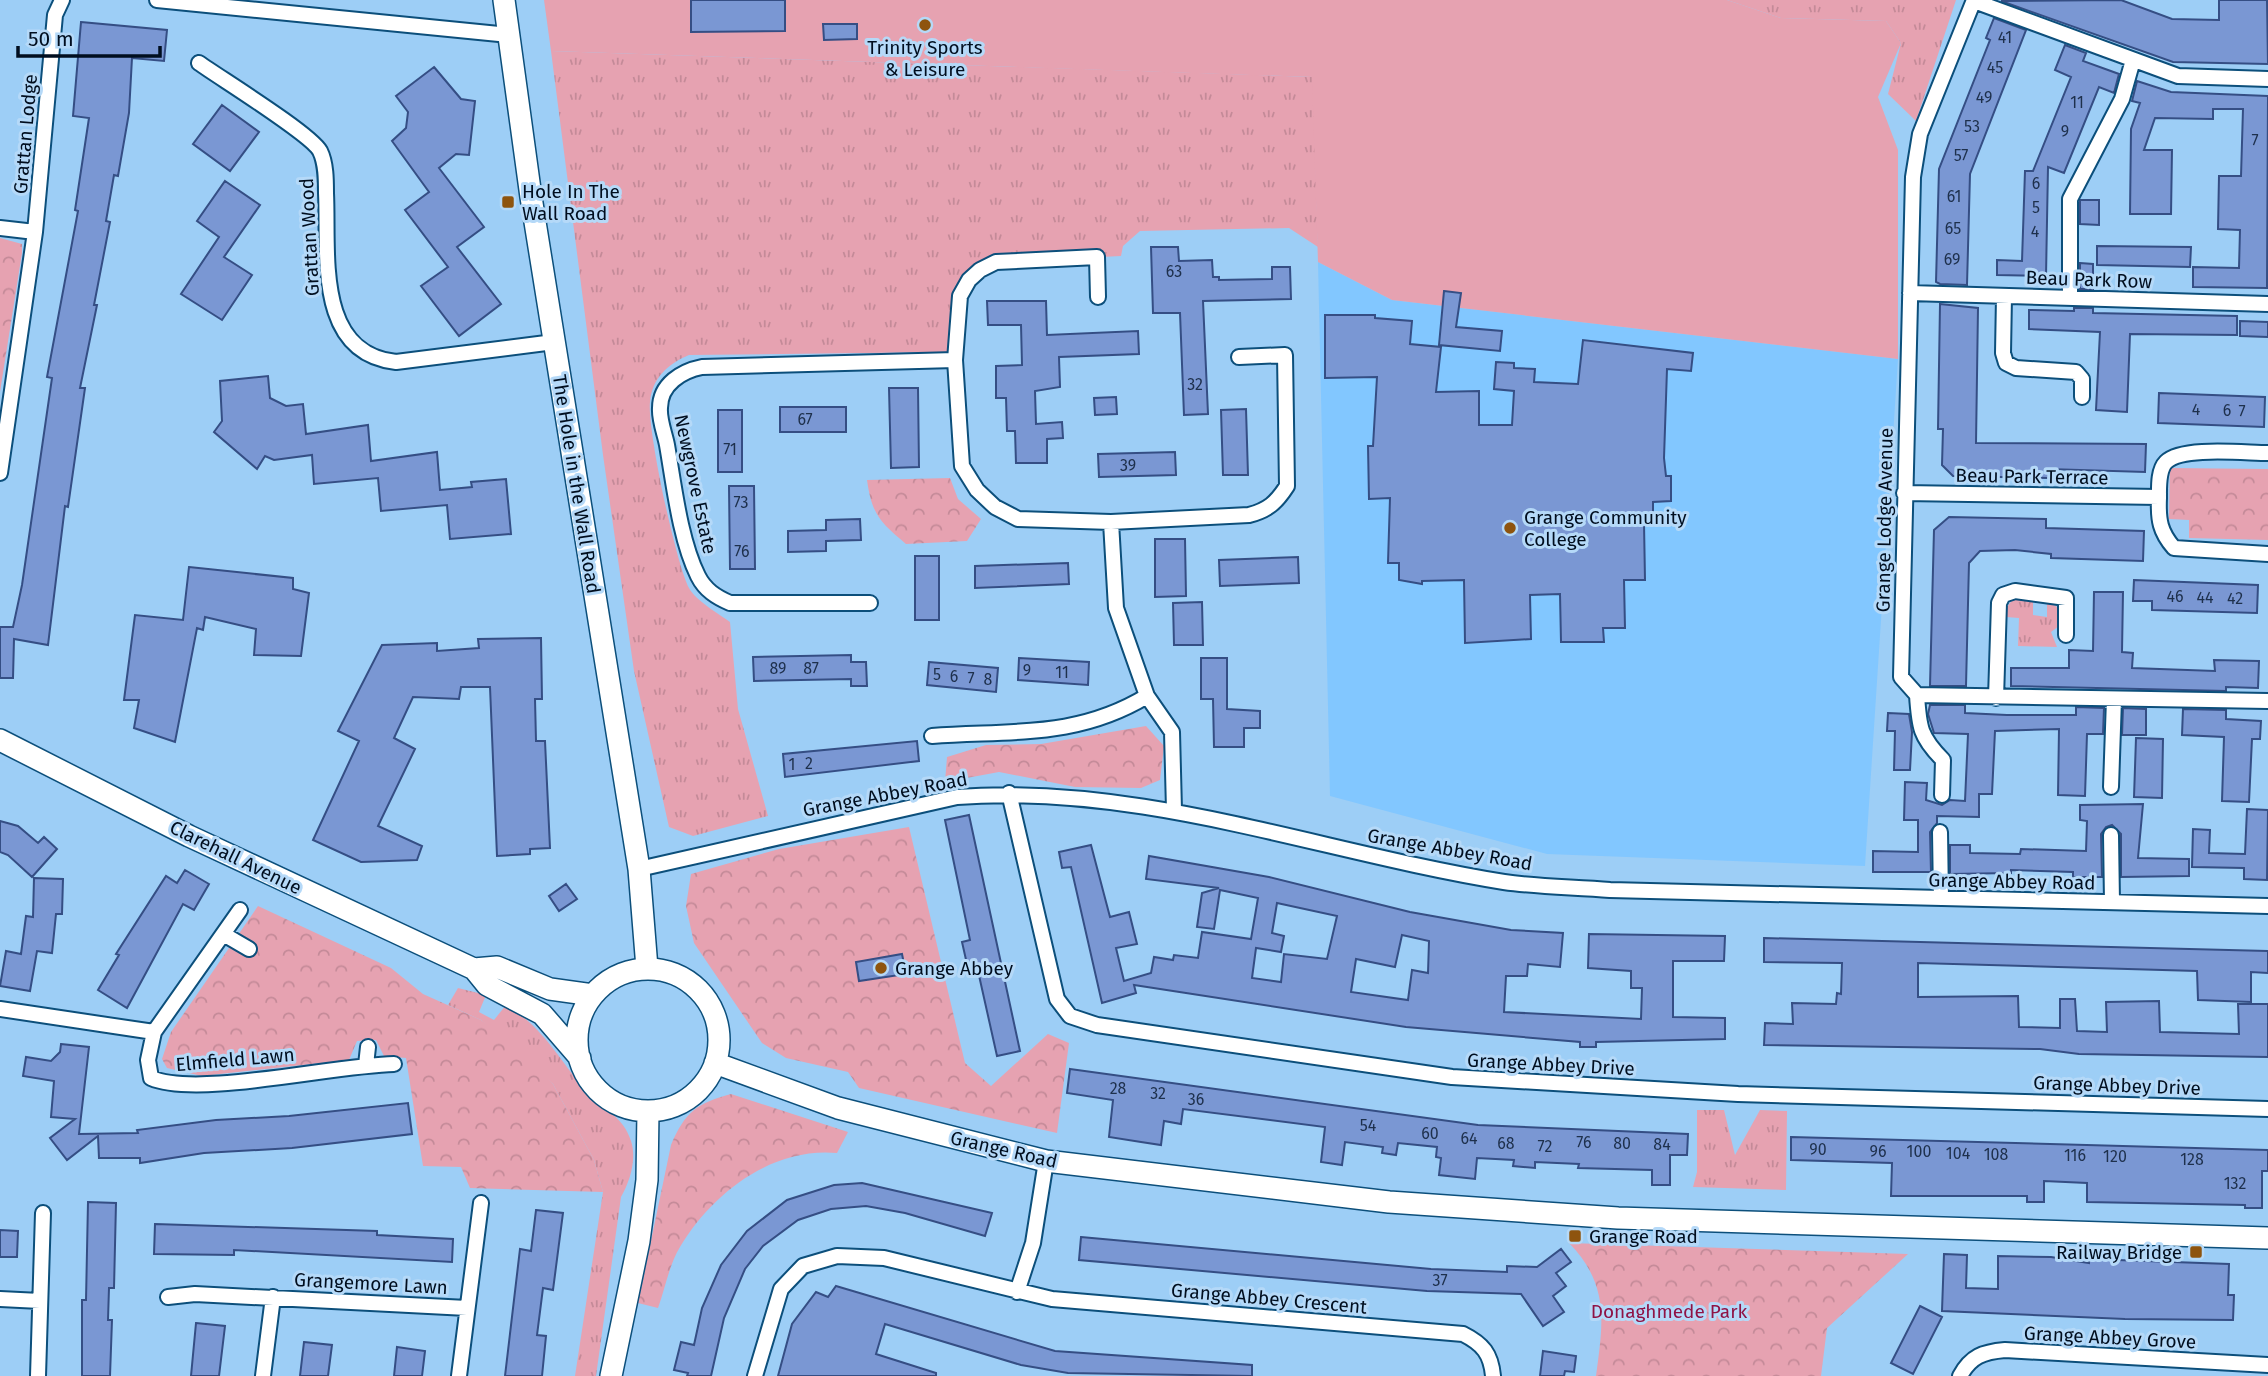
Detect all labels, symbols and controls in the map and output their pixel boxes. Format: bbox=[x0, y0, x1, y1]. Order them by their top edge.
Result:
scale bar bbox=[18, 14, 159, 58]
marker: Trinity Sports & Leisure bbox=[917, 17, 933, 33]
text: 50 m bbox=[28, 26, 74, 52]
house number: 41 bbox=[1998, 28, 2012, 47]
place label: Trinity Sports & Leisure bbox=[867, 36, 983, 81]
house number: 45 bbox=[1987, 58, 2003, 77]
street label: Grattan Lodge bbox=[9, 73, 42, 195]
house number: 49 bbox=[1976, 88, 1992, 107]
house number: 11 bbox=[2070, 93, 2084, 112]
house number: 53 bbox=[1964, 117, 1980, 136]
house number: 9 bbox=[2061, 122, 2069, 141]
house number: 7 bbox=[2251, 131, 2259, 150]
house number: 57 bbox=[1954, 146, 1968, 165]
house number: 6 bbox=[2032, 174, 2040, 193]
street label: Grattan Wood bbox=[295, 177, 324, 297]
place label: Hole In The Wall Road bbox=[522, 180, 620, 225]
house number: 61 bbox=[1947, 187, 1961, 206]
marker: Hole In The Wall Road bbox=[500, 194, 516, 210]
house number: 5 bbox=[2032, 198, 2040, 217]
house number: 65 bbox=[1945, 219, 1961, 238]
house number: 4 bbox=[2031, 222, 2040, 241]
house number: 69 bbox=[1944, 250, 1960, 269]
house number: 63 bbox=[1166, 262, 1182, 281]
street label: Beau Park Row bbox=[2025, 266, 2153, 293]
street label: The Hole in the Wall Road bbox=[548, 373, 605, 595]
house number: 32 bbox=[1187, 375, 1203, 394]
house number: 4 bbox=[2192, 400, 2201, 419]
house number: 6 bbox=[2223, 401, 2231, 420]
house number: 7 bbox=[2238, 402, 2246, 421]
house number: 67 bbox=[797, 410, 813, 429]
street label: Newgrove Estate bbox=[669, 412, 722, 556]
street label: Grange Lodge Avenue bbox=[1871, 428, 1898, 612]
house number: 71 bbox=[723, 440, 737, 459]
house number: 39 bbox=[1120, 456, 1136, 475]
street label: Beau Park Terrace bbox=[1955, 464, 2109, 489]
house number: 73 bbox=[734, 493, 748, 512]
place label: Grange Community College bbox=[1524, 506, 1687, 551]
marker: Grange Community College bbox=[1502, 520, 1518, 536]
house number: 76 bbox=[734, 542, 750, 561]
house number: 46 bbox=[2166, 587, 2184, 606]
house number: 44 bbox=[2196, 588, 2214, 607]
house number: 42 bbox=[2227, 589, 2243, 608]
house number: 89 bbox=[770, 659, 786, 678]
house number: 87 bbox=[803, 659, 819, 678]
house number: 9 bbox=[1023, 661, 1031, 680]
house number: 11 bbox=[1055, 663, 1069, 682]
house number: 5 bbox=[933, 665, 941, 684]
house number: 6 bbox=[950, 667, 958, 686]
house number: 7 bbox=[967, 669, 975, 688]
house number: 8 bbox=[984, 670, 993, 689]
house number: 2 bbox=[805, 754, 813, 773]
house number: 1 bbox=[789, 755, 795, 774]
street label: Grange Abbey Road bbox=[801, 767, 969, 822]
street label: Clarehall Avenue bbox=[166, 816, 305, 899]
street label: Grange Abbey Road bbox=[1366, 824, 1534, 875]
street label: Grange Abbey Road bbox=[1928, 869, 2096, 894]
place label: Grange Abbey bbox=[895, 957, 1014, 980]
marker: Grange Abbey bbox=[873, 960, 889, 976]
street label: Elmfield Lawn bbox=[175, 1043, 295, 1076]
street label: Grange Abbey Drive bbox=[1467, 1049, 1635, 1080]
street label: Grange Abbey Drive bbox=[2033, 1071, 2201, 1100]
house number: 28 bbox=[1110, 1079, 1127, 1098]
house number: 32 bbox=[1150, 1084, 1166, 1103]
house number: 36 bbox=[1188, 1090, 1204, 1109]
house number: 54 bbox=[1360, 1116, 1377, 1135]
house number: 60 bbox=[1421, 1124, 1439, 1143]
street label: Grange Road bbox=[948, 1126, 1060, 1173]
house number: 64 bbox=[1460, 1129, 1478, 1148]
house number: 76 bbox=[1576, 1133, 1592, 1152]
house number: 68 bbox=[1497, 1134, 1515, 1153]
house number: 80 bbox=[1613, 1134, 1631, 1153]
house number: 84 bbox=[1653, 1135, 1671, 1154]
house number: 72 bbox=[1538, 1137, 1552, 1156]
house number: 90 bbox=[1809, 1140, 1827, 1159]
house number: 96 bbox=[1870, 1142, 1886, 1161]
house number: 100 bbox=[1907, 1142, 1931, 1161]
house number: 104 bbox=[1946, 1144, 1971, 1163]
house number: 108 bbox=[1984, 1145, 2009, 1164]
house number: 116 bbox=[2064, 1146, 2086, 1165]
house number: 120 bbox=[2103, 1147, 2127, 1166]
house number: 128 bbox=[2180, 1150, 2204, 1169]
house number: 132 bbox=[2224, 1174, 2246, 1193]
place label: Grange Road bbox=[1589, 1225, 1698, 1248]
marker: Grange Road bbox=[1567, 1228, 1583, 1244]
place label: Railway Bridge bbox=[2056, 1241, 2182, 1264]
marker: Railway Bridge bbox=[2188, 1244, 2204, 1260]
street label: Grangemore Lawn bbox=[294, 1268, 448, 1299]
house number: 37 bbox=[1432, 1271, 1448, 1290]
street label: Grange Abbey Crescent bbox=[1170, 1278, 1368, 1319]
park label: Donaghmede Park bbox=[1591, 1300, 1747, 1323]
street label: Grange Abbey Grove bbox=[2023, 1321, 2197, 1354]

